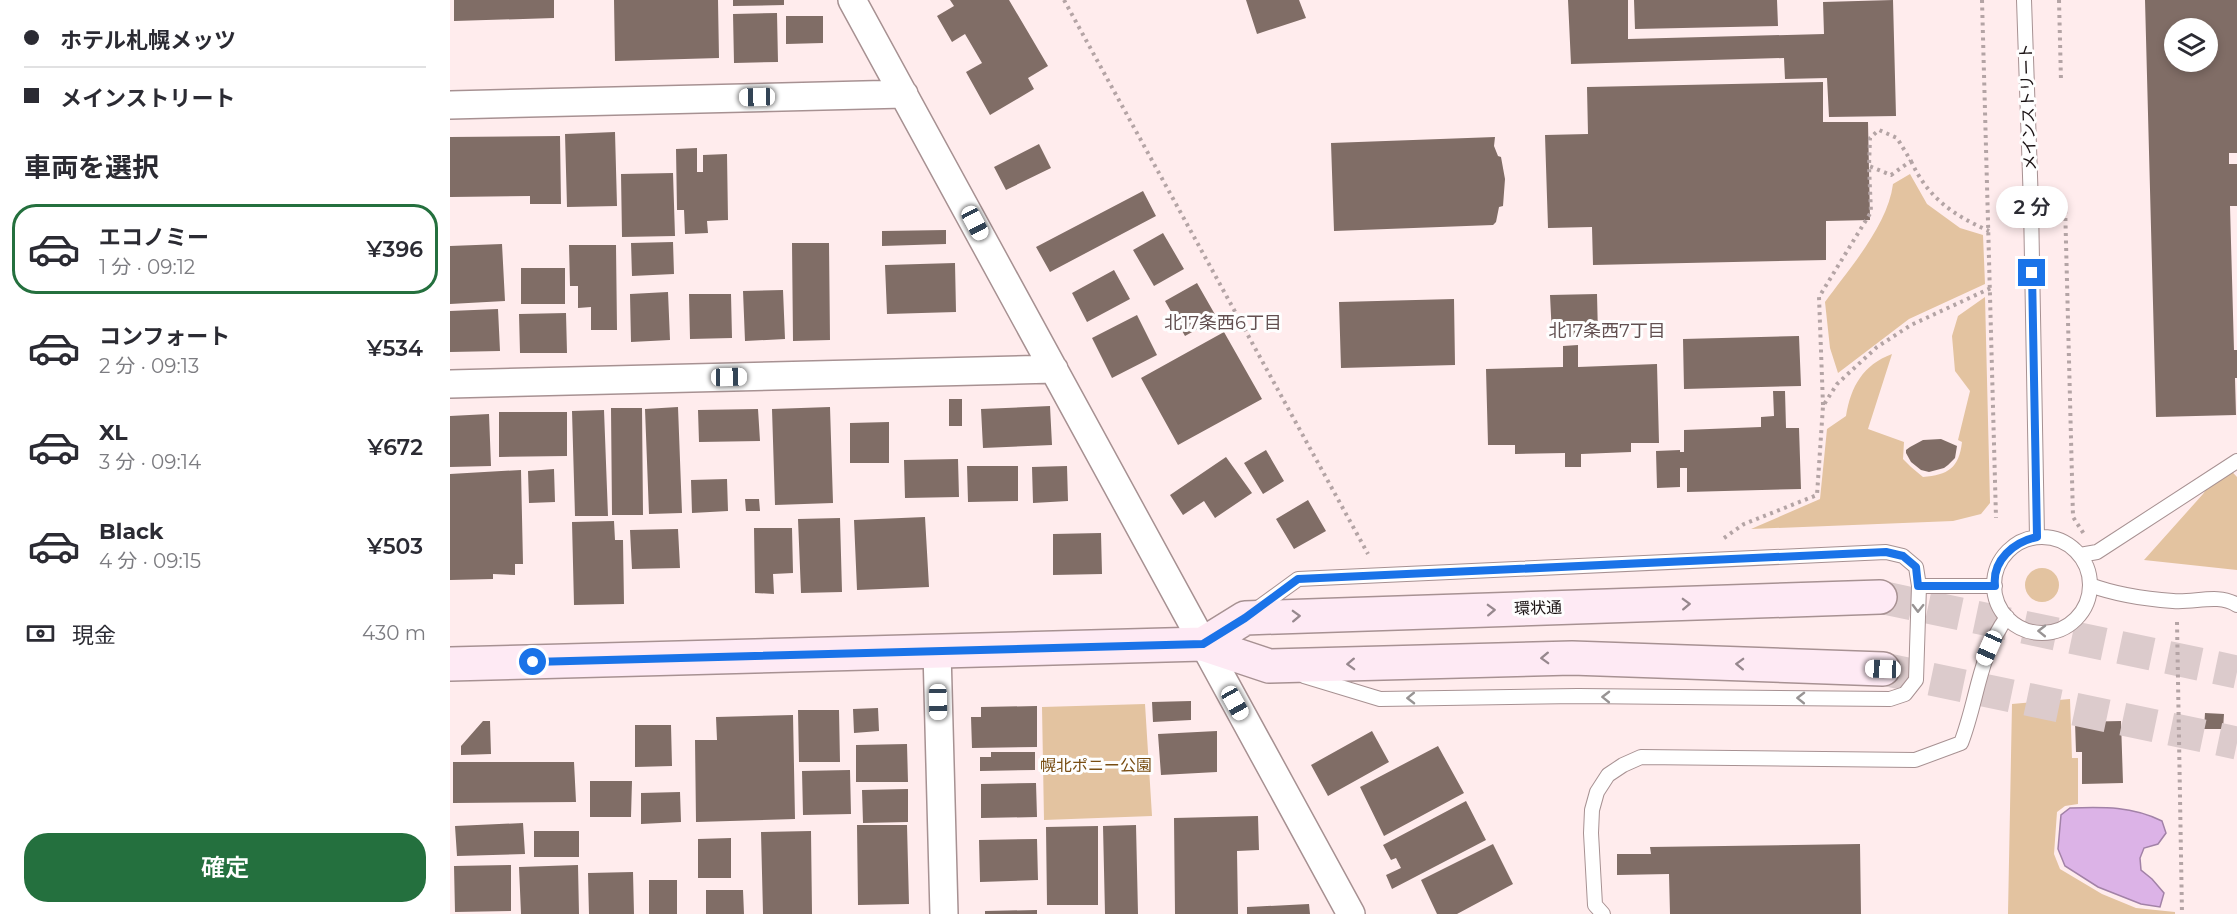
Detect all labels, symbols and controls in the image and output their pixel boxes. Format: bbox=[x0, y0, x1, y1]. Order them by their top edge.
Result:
map controls bbox=[2164, 18, 2218, 72]
button: layers bbox=[2164, 18, 2218, 72]
text: ホテル札幌メッツ bbox=[60, 27, 236, 54]
street label: メインストリート bbox=[2016, 43, 2040, 171]
text: メインストリート bbox=[60, 85, 236, 112]
car bbox=[739, 88, 775, 106]
text: 車両を選択 bbox=[24, 151, 159, 184]
callout: 2 分 bbox=[1996, 186, 2068, 228]
text: 2 分 bbox=[2013, 195, 2051, 219]
car bbox=[959, 203, 991, 243]
icon: car bbox=[27, 222, 81, 276]
text: エコノミー bbox=[99, 224, 209, 251]
text: ¥396 bbox=[367, 236, 423, 263]
text: 1 分 · 09:12 bbox=[99, 255, 195, 279]
route end bbox=[2018, 259, 2045, 286]
district label: 北17条西6丁目 bbox=[1164, 312, 1282, 334]
district label: 北17条西7丁目 bbox=[1548, 320, 1666, 342]
icon: car bbox=[27, 321, 81, 375]
text: コンフォート bbox=[99, 323, 230, 350]
text: ¥534 bbox=[367, 335, 423, 362]
text: 2 分 · 09:13 bbox=[99, 354, 199, 378]
car bbox=[711, 368, 747, 386]
text: XL bbox=[99, 419, 128, 446]
icon: car bbox=[27, 420, 81, 474]
text: ¥672 bbox=[368, 434, 423, 461]
text: 3 分 · 09:14 bbox=[99, 450, 201, 474]
text: Black bbox=[99, 518, 163, 545]
icon: car bbox=[27, 519, 81, 573]
text: ¥503 bbox=[367, 533, 423, 560]
text: 4 分 · 09:15 bbox=[99, 549, 201, 573]
one-way arrow bbox=[1681, 597, 1690, 610]
street label: 環状通 bbox=[1514, 598, 1562, 618]
one-way arrow bbox=[1487, 604, 1496, 616]
one-way arrow bbox=[1912, 604, 1924, 613]
one-way arrow bbox=[1292, 610, 1301, 623]
icon: cash bbox=[24, 617, 57, 650]
text: 430 m bbox=[362, 621, 426, 645]
text: 現金 bbox=[72, 622, 116, 649]
one-way arrow bbox=[2037, 625, 2046, 637]
car bbox=[1973, 628, 2005, 668]
route start bbox=[519, 648, 546, 675]
one-way arrow bbox=[1541, 652, 1550, 665]
one-way arrow bbox=[1346, 658, 1355, 670]
one-way arrow bbox=[1736, 658, 1745, 670]
car bbox=[1865, 659, 1901, 679]
car bbox=[1218, 683, 1252, 723]
car bbox=[929, 684, 947, 720]
one-way arrow bbox=[1601, 690, 1610, 703]
one-way arrow bbox=[1406, 692, 1415, 704]
one-way arrow bbox=[1796, 692, 1805, 705]
park label: 幌北ポニー公園 bbox=[1040, 756, 1152, 775]
button: 確定 bbox=[24, 833, 426, 902]

